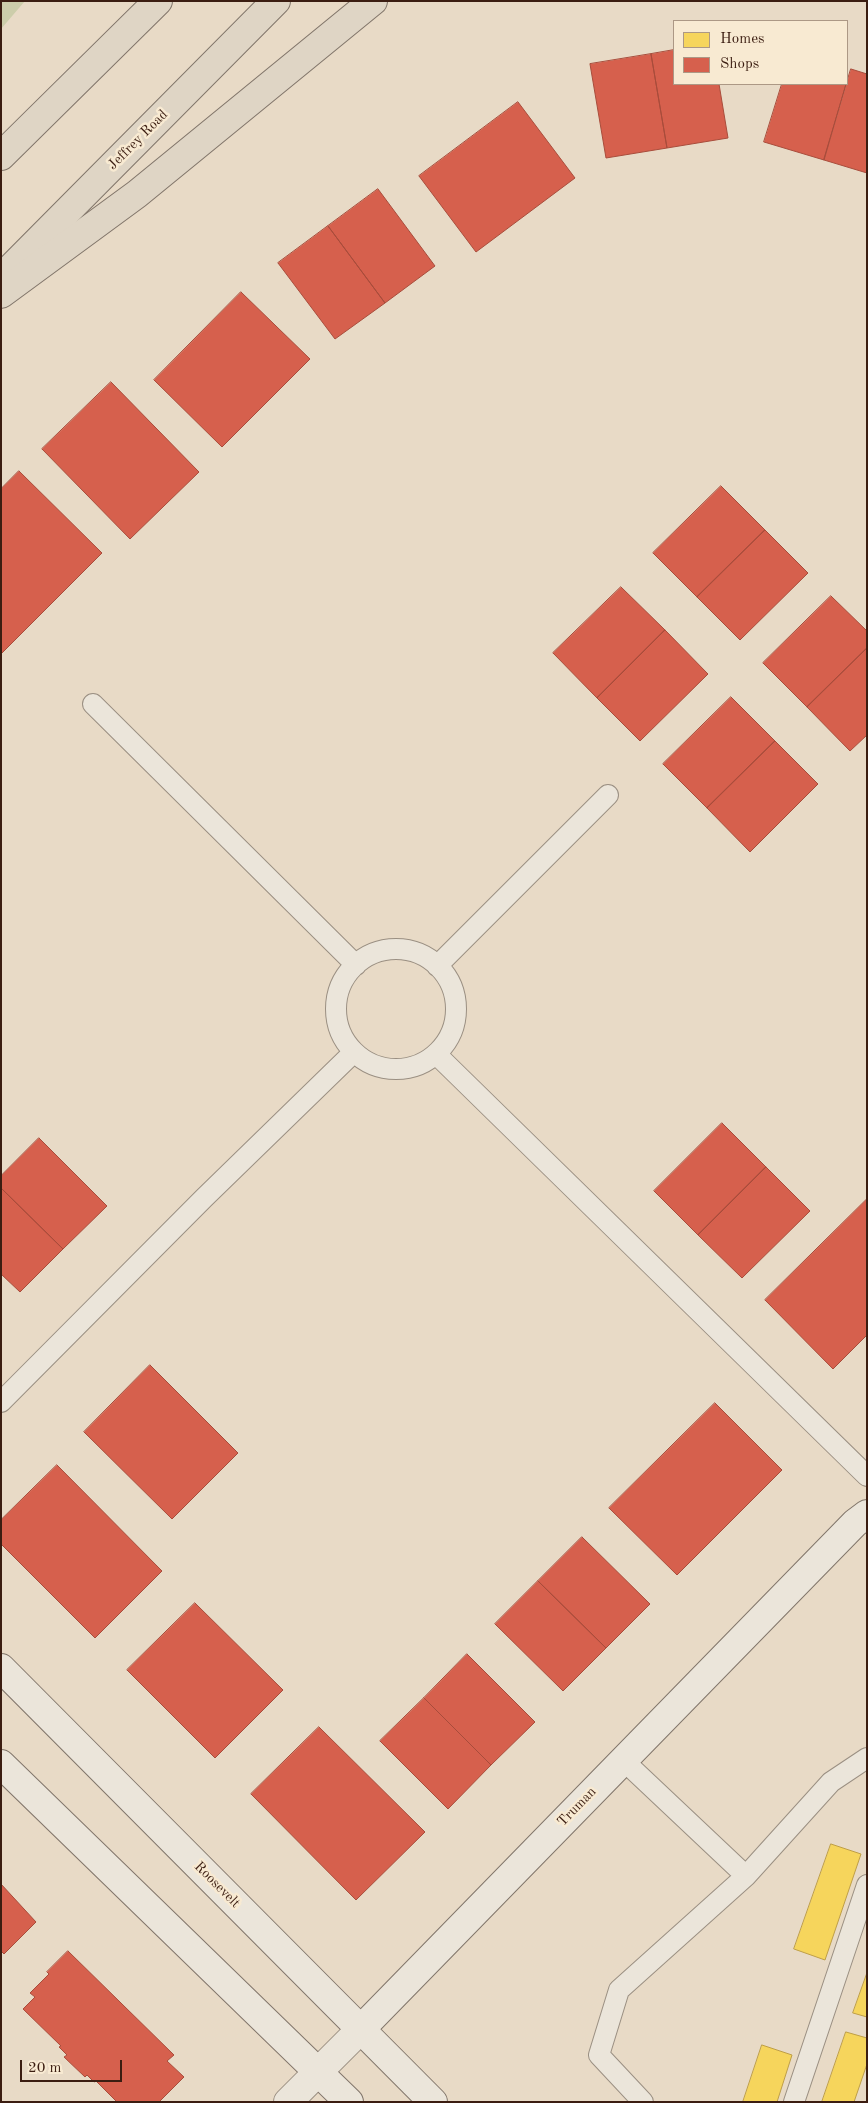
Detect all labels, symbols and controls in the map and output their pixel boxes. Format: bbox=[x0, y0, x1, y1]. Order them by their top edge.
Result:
legend bbox=[673, 20, 848, 85]
text: Homes bbox=[720, 32, 765, 47]
text: Shops bbox=[720, 57, 759, 72]
street label: Jeffrey Road bbox=[105, 107, 171, 173]
street label: Truman bbox=[554, 1784, 600, 1830]
street label: Roosevelt bbox=[190, 1858, 244, 1912]
scale bar bbox=[22, 2050, 125, 2082]
text: 20 m bbox=[28, 2061, 62, 2076]

